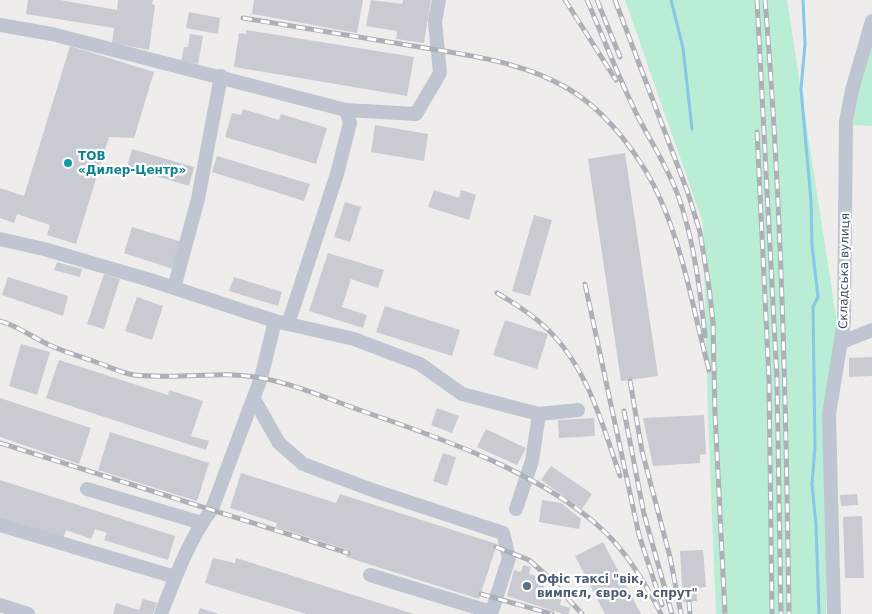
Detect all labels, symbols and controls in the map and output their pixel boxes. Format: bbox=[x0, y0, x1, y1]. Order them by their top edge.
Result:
place label: ТОВ «Дилер-Центр» bbox=[78, 149, 186, 177]
marker: ТОВ «Дилер-Центр» bbox=[62, 157, 74, 169]
street label: Складська вулиця bbox=[836, 213, 852, 329]
place label: Офіс таксі "вік, вимпєл, євро, а, спрут" bbox=[537, 572, 698, 600]
marker: Офіс таксі "вік, вимпєл, євро, а, спрут" bbox=[521, 580, 533, 592]

